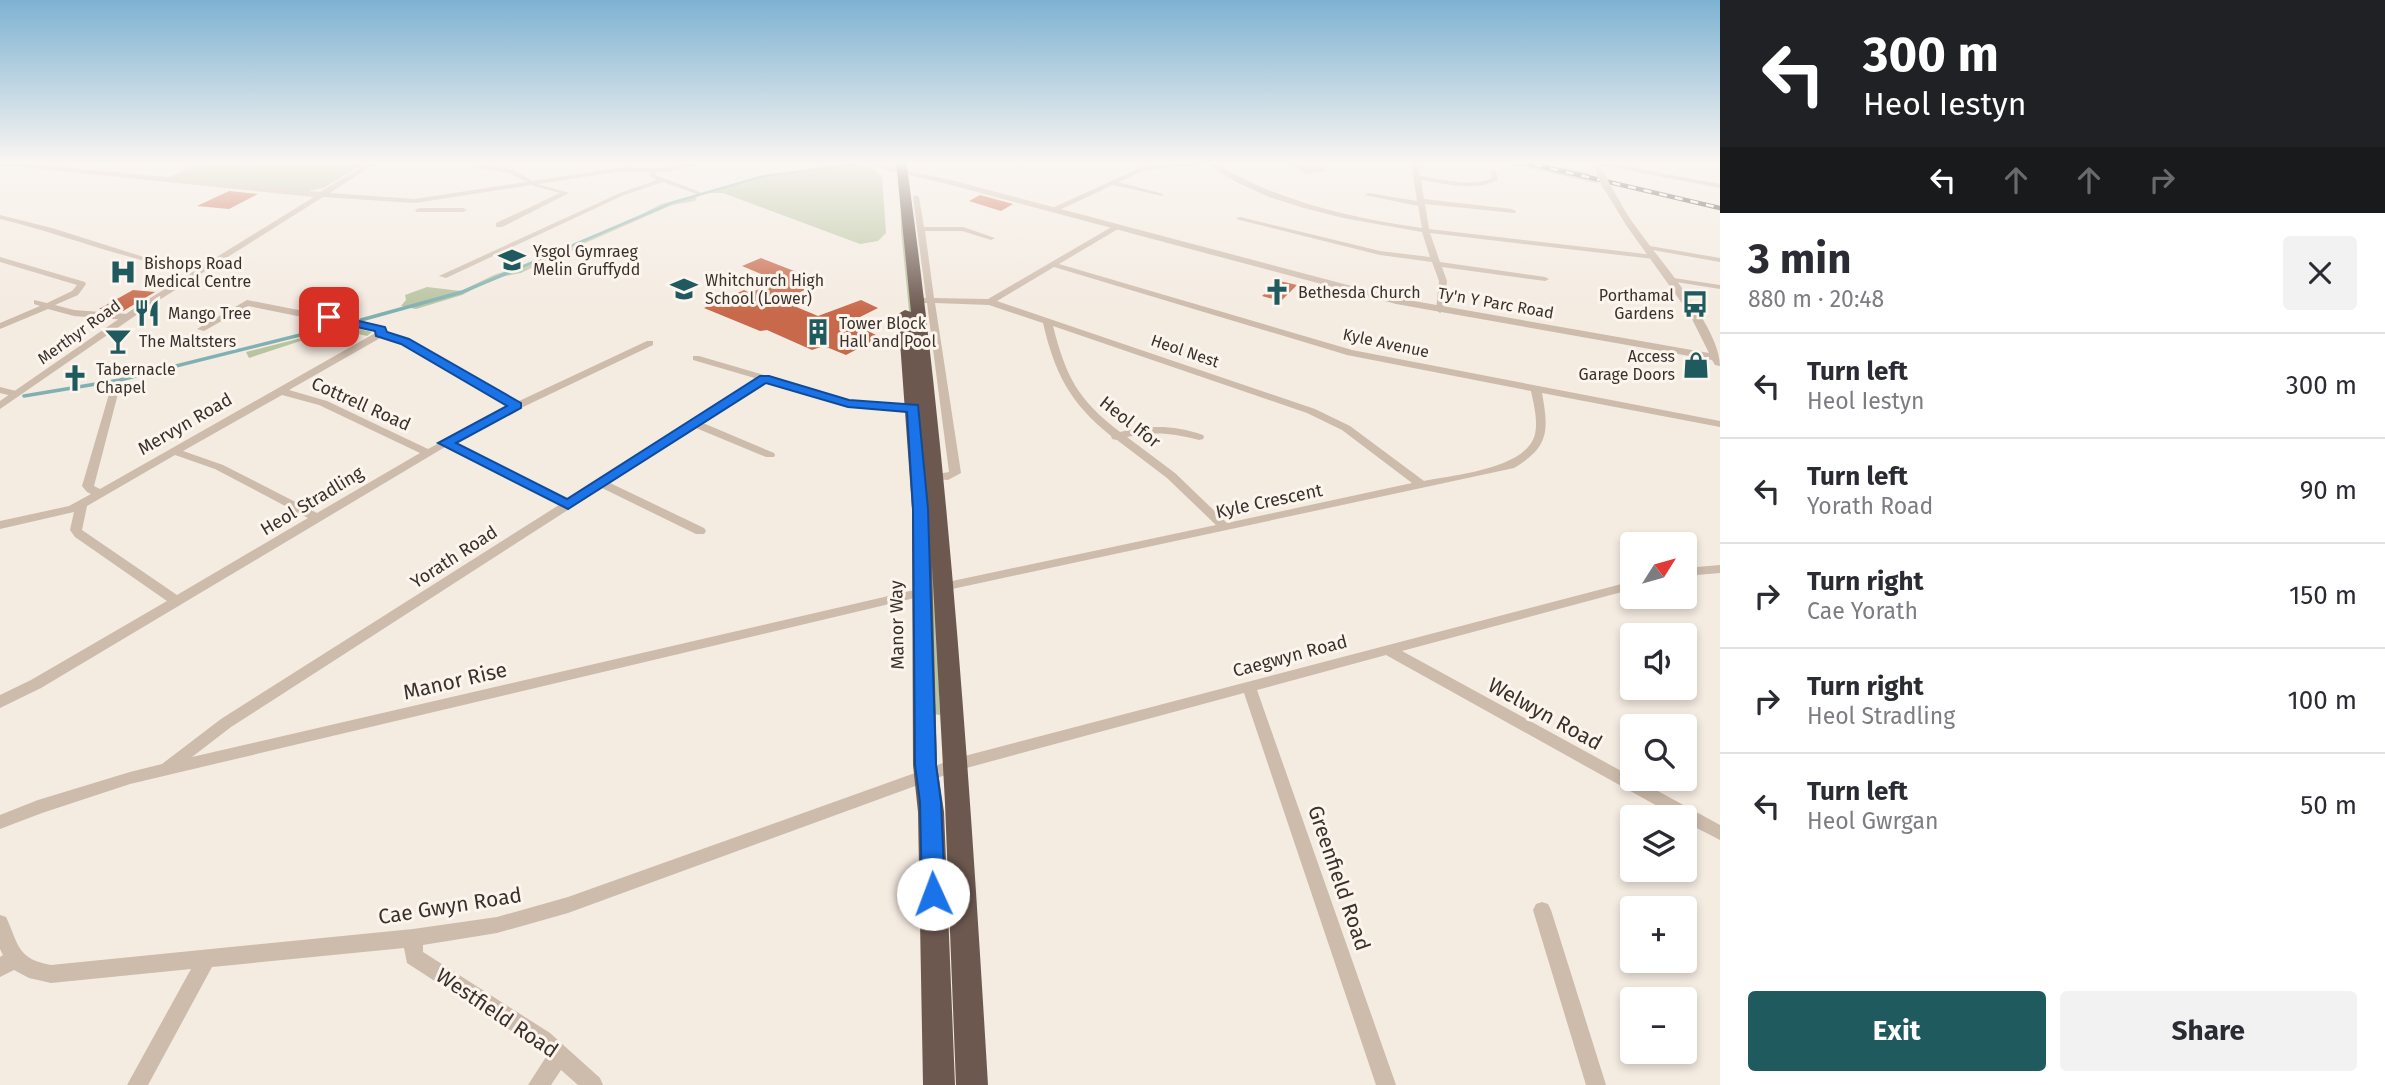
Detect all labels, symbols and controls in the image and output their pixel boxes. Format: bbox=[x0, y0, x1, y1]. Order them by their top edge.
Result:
text: 300 m bbox=[1863, 25, 1999, 84]
icon: left bbox=[1748, 28, 1839, 119]
text: Heol Iestyn bbox=[1863, 85, 2026, 123]
icon: left bbox=[1924, 161, 1962, 199]
icon: ahead bbox=[1997, 161, 2035, 199]
icon: ahead bbox=[2070, 161, 2108, 199]
icon: right bbox=[2143, 161, 2181, 199]
text: 3 min bbox=[1748, 234, 1851, 284]
button: close bbox=[2283, 236, 2357, 310]
place label: Ysgol Gymraeg Melin Gruffydd bbox=[533, 242, 640, 279]
school or university icon: Ysgol Gymraeg Melin Gruffydd bbox=[497, 245, 527, 275]
place label: Bishops Road Medical Centre bbox=[144, 254, 251, 291]
hospital icon: Bishops Road Medical Centre bbox=[108, 257, 138, 287]
place label: Whitchurch High School (Lower) bbox=[705, 271, 824, 308]
school or university icon: Whitchurch High School (Lower) bbox=[669, 274, 699, 304]
church icon: Bethesda Church bbox=[1262, 277, 1292, 307]
place label: Bethesda Church bbox=[1298, 283, 1421, 302]
street label: Ty'n Y Parc Road bbox=[1437, 283, 1555, 323]
text: 880 m · 20:48 bbox=[1748, 285, 1884, 313]
place label: Porthamal Gardens bbox=[1599, 286, 1674, 323]
pin bbox=[299, 287, 359, 347]
bus stop icon: Porthamal Gardens bbox=[1680, 289, 1710, 319]
street label: Merthyr Road bbox=[34, 296, 124, 368]
restaurant icon: Mango Tree bbox=[132, 298, 162, 328]
icon: arrive bbox=[310, 298, 348, 336]
place label: Mango Tree bbox=[168, 304, 251, 323]
place label: Tower Block Hall and Pool bbox=[839, 314, 936, 351]
building icon: Tower Block Hall and Pool bbox=[803, 317, 833, 347]
street label: Kyle Avenue bbox=[1341, 325, 1431, 361]
bar icon: The Maltsters bbox=[103, 326, 133, 356]
street label: Heol Nest bbox=[1148, 330, 1222, 372]
place label: The Maltsters bbox=[139, 332, 236, 351]
place label: Access Garage Doors bbox=[1579, 347, 1675, 384]
shop icon: Access Garage Doors bbox=[1681, 350, 1711, 380]
text: Turn left bbox=[1807, 356, 1908, 387]
place label: Tabernacle Chapel bbox=[96, 360, 176, 397]
church icon: Tabernacle Chapel bbox=[60, 363, 90, 393]
icon: left bbox=[1748, 367, 1786, 405]
text: 300 m bbox=[2286, 370, 2357, 401]
street label: Cottrell Road bbox=[308, 372, 414, 436]
text: Heol Iestyn bbox=[1807, 387, 1924, 415]
street label: Mervyn Road bbox=[134, 388, 236, 460]
street label: Heol Ifor bbox=[1095, 391, 1165, 453]
street label: Heol Stradling bbox=[257, 461, 368, 540]
text: Turn left bbox=[1807, 461, 1908, 492]
icon: left bbox=[1748, 472, 1786, 510]
text: 90 m bbox=[2300, 475, 2357, 506]
street label: Kyle Crescent bbox=[1214, 479, 1325, 523]
text: Yorath Road bbox=[1807, 492, 1933, 520]
street label: Yorath Road bbox=[407, 521, 501, 593]
north arrow bbox=[1620, 532, 1698, 609]
map controls bbox=[1620, 532, 1697, 1064]
text: Turn right bbox=[1807, 566, 1924, 597]
icon: right bbox=[1748, 577, 1786, 615]
street label: Manor Way bbox=[885, 580, 909, 670]
text: 150 m bbox=[2289, 580, 2357, 611]
text: Cae Yorath bbox=[1807, 597, 1918, 625]
button: sound bbox=[1620, 623, 1697, 700]
street label: Caegwyn Road bbox=[1230, 630, 1350, 682]
street label: Manor Rise bbox=[400, 656, 510, 706]
text: Turn right bbox=[1807, 671, 1924, 702]
street label: Welwyn Road bbox=[1483, 672, 1607, 756]
icon: right bbox=[1748, 682, 1786, 720]
text: 100 m bbox=[2288, 685, 2357, 716]
text: Heol Stradling bbox=[1807, 702, 1955, 730]
button: search bbox=[1620, 714, 1697, 791]
text: Turn left bbox=[1807, 776, 1908, 807]
icon: left bbox=[1748, 787, 1786, 825]
text: 50 m bbox=[2300, 790, 2357, 821]
street label: Greenfield Road bbox=[1302, 802, 1376, 954]
button: layers bbox=[1620, 805, 1697, 882]
text: Heol Gwrgan bbox=[1807, 807, 1939, 835]
position arrow bbox=[896, 857, 970, 931]
street label: Cae Gwyn Road bbox=[376, 882, 524, 930]
button: + bbox=[1620, 896, 1697, 973]
street label: Westfield Road bbox=[431, 962, 563, 1064]
button: − bbox=[1620, 987, 1697, 1064]
button: Exit bbox=[1748, 991, 2046, 1071]
button: Share bbox=[2060, 991, 2357, 1071]

